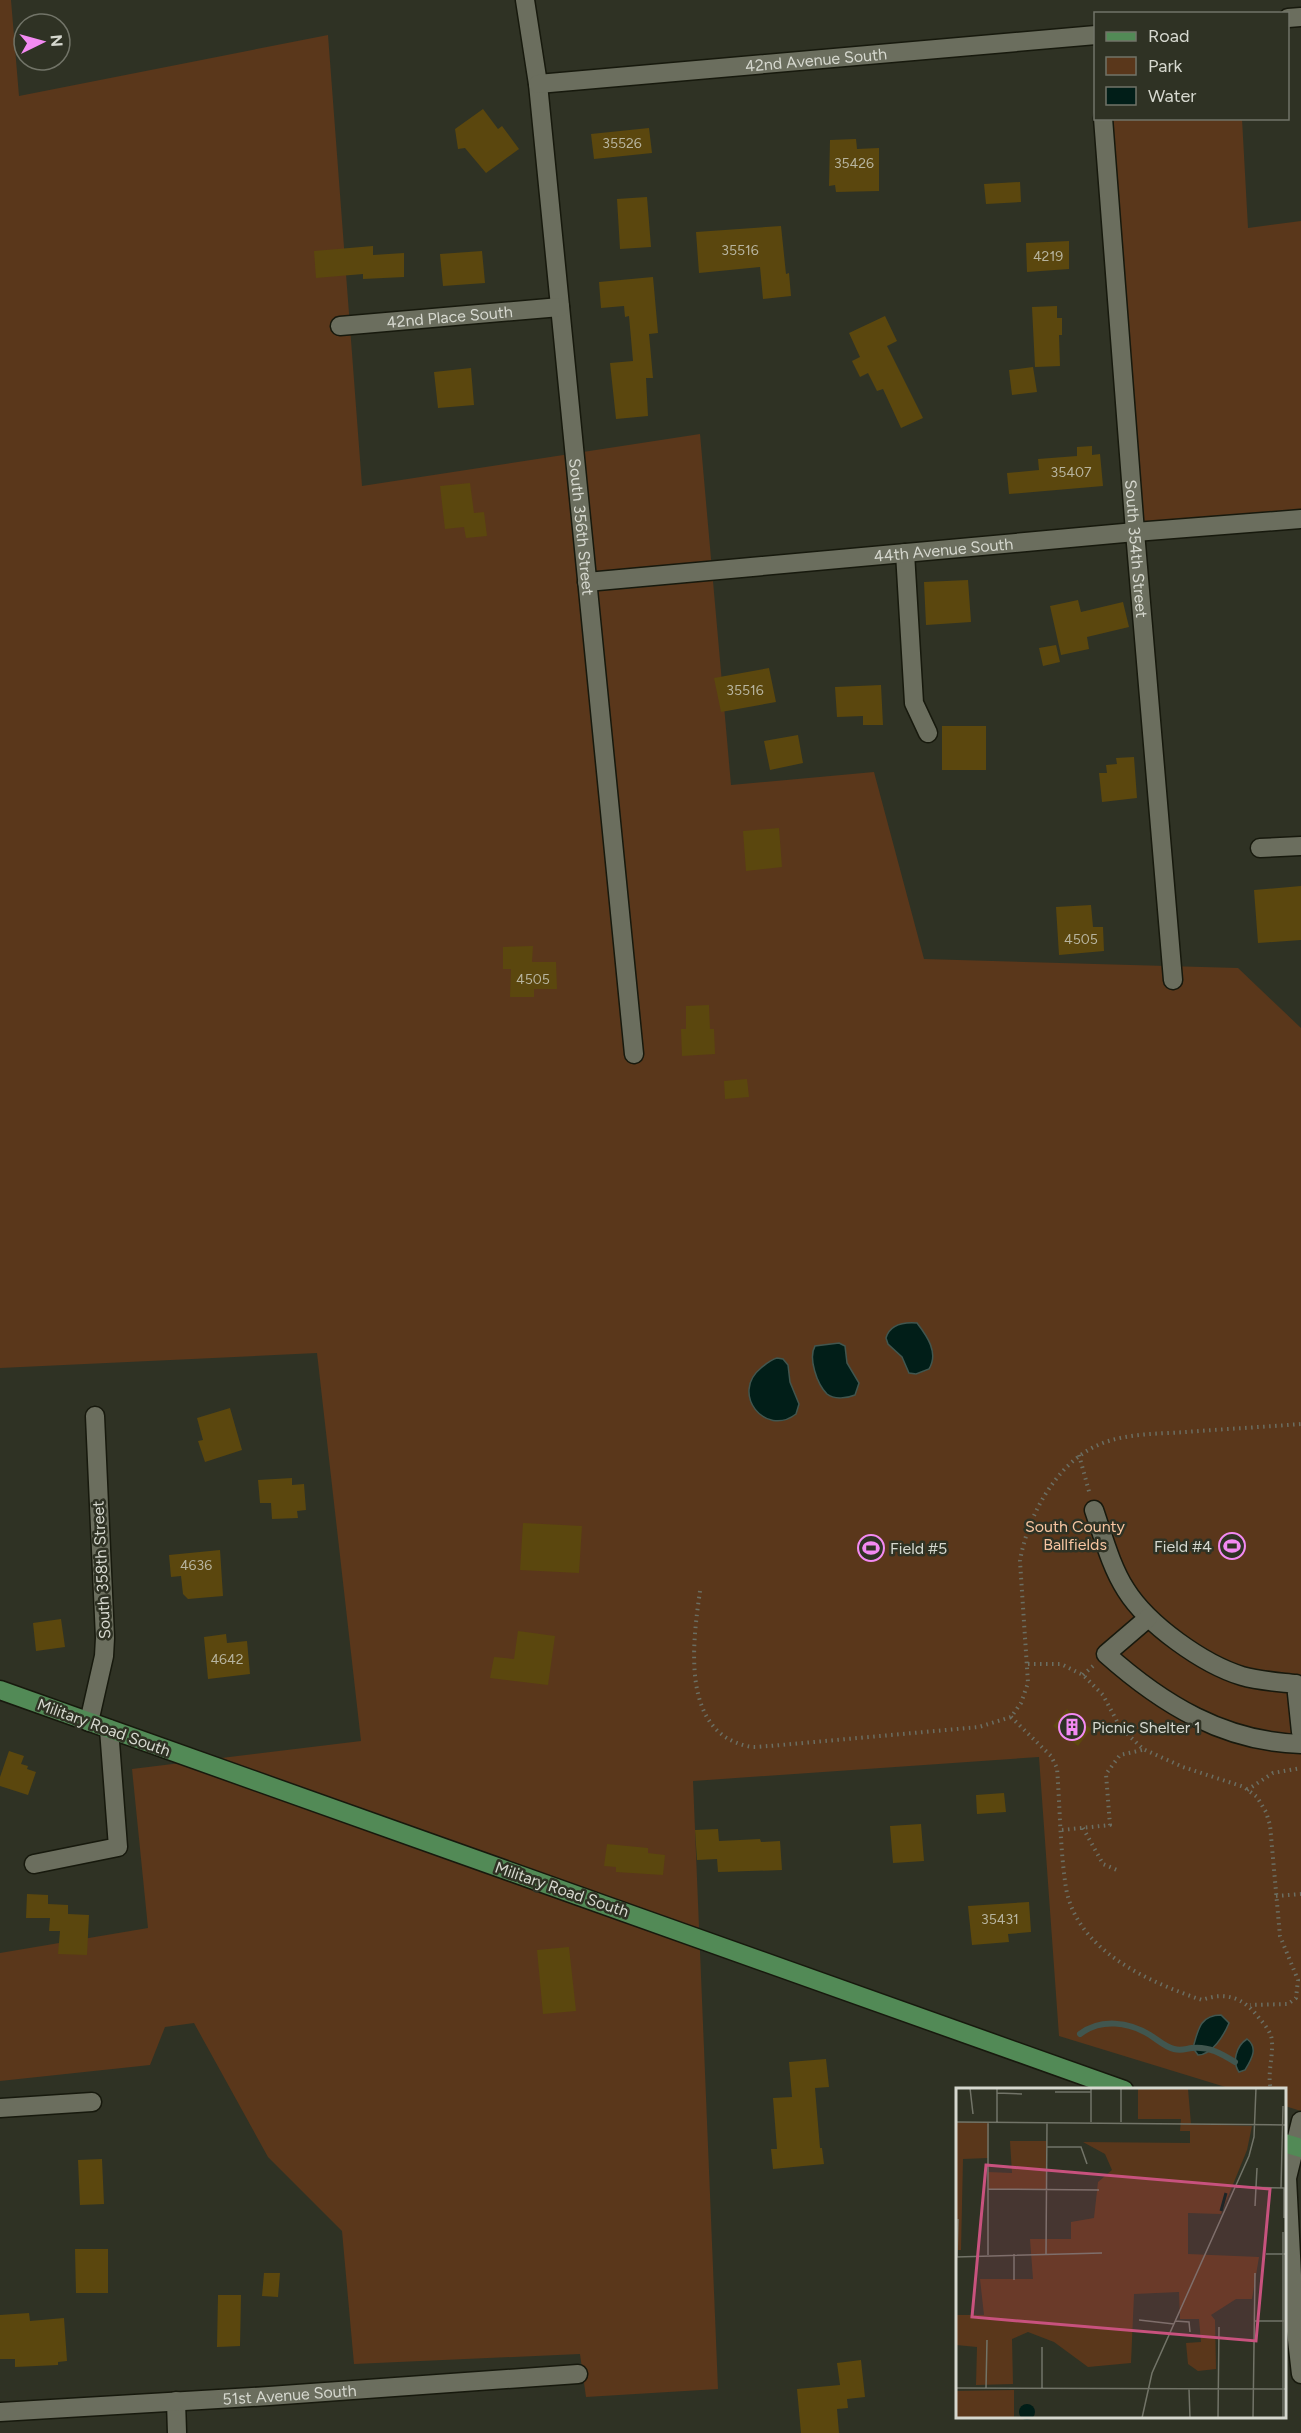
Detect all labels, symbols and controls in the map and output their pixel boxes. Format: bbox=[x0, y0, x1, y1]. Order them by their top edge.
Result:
north arrow bbox=[12, 12, 72, 72]
legend bbox=[1094, 12, 1289, 120]
text: Road bbox=[1148, 25, 1189, 47]
text: N bbox=[46, 34, 66, 48]
street label: 42nd Avenue South bbox=[744, 44, 888, 76]
text: Park bbox=[1148, 55, 1183, 77]
text: Water bbox=[1148, 85, 1196, 107]
house number: 35526 bbox=[602, 135, 642, 152]
house number: 35426 bbox=[834, 155, 874, 172]
house number: 35516 bbox=[721, 242, 759, 259]
house number: 4219 bbox=[1033, 248, 1063, 265]
street label: 42nd Place South bbox=[386, 302, 514, 332]
street label: South 356th Street bbox=[565, 457, 598, 596]
house number: 35407 bbox=[1051, 464, 1092, 481]
street label: South 354th Street bbox=[1121, 479, 1151, 619]
street label: 44th Avenue South bbox=[873, 534, 1014, 566]
house number: 35516 bbox=[726, 682, 764, 699]
house number: 4505 bbox=[1064, 931, 1098, 948]
house number: 4505 bbox=[516, 971, 550, 988]
street label: South 358th Street bbox=[88, 1500, 115, 1640]
park label: South County Ballfields bbox=[1025, 1517, 1126, 1554]
sports icon: Field #4 bbox=[1217, 1531, 1247, 1561]
sports icon: Field #5 bbox=[856, 1533, 886, 1563]
place label: Field #4 bbox=[1154, 1537, 1212, 1556]
place label: Field #5 bbox=[890, 1539, 947, 1558]
house number: 4636 bbox=[180, 1557, 212, 1574]
house number: 4642 bbox=[210, 1651, 244, 1668]
street label: Military Road South bbox=[35, 1695, 173, 1760]
building icon: Picnic Shelter 1 bbox=[1057, 1712, 1087, 1742]
place label: Picnic Shelter 1 bbox=[1092, 1718, 1201, 1737]
street label: Military Road South bbox=[492, 1858, 631, 1921]
house number: 35431 bbox=[981, 1911, 1019, 1928]
inset map bbox=[956, 2088, 1286, 2418]
street label: 51st Avenue South bbox=[222, 2381, 357, 2409]

